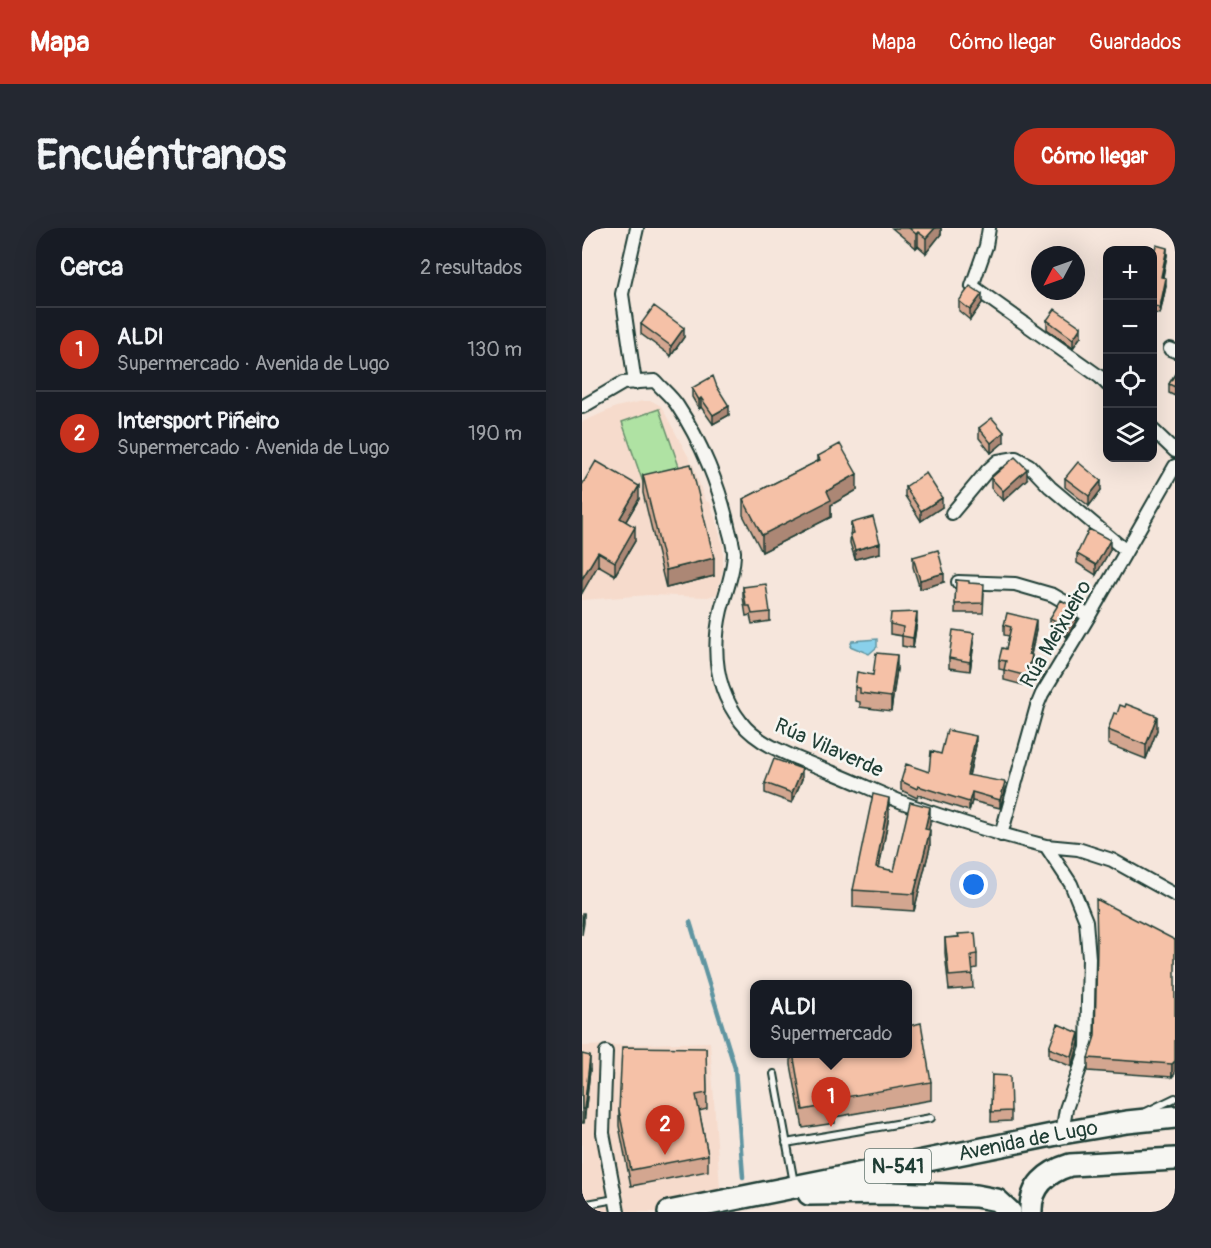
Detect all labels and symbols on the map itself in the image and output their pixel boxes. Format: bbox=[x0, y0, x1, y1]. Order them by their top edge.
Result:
north arrow bbox=[1031, 246, 1085, 300]
street label: Rúa Meixueiro bbox=[1014, 575, 1098, 693]
street label: Rúa Vilaverde bbox=[770, 712, 888, 784]
your location bbox=[959, 870, 988, 899]
pin: 1 bbox=[812, 1078, 850, 1127]
pin: 2 bbox=[646, 1106, 685, 1155]
street label: Avenida de Lugo bbox=[956, 1114, 1100, 1167]
road number: N-541 bbox=[865, 1149, 931, 1183]

